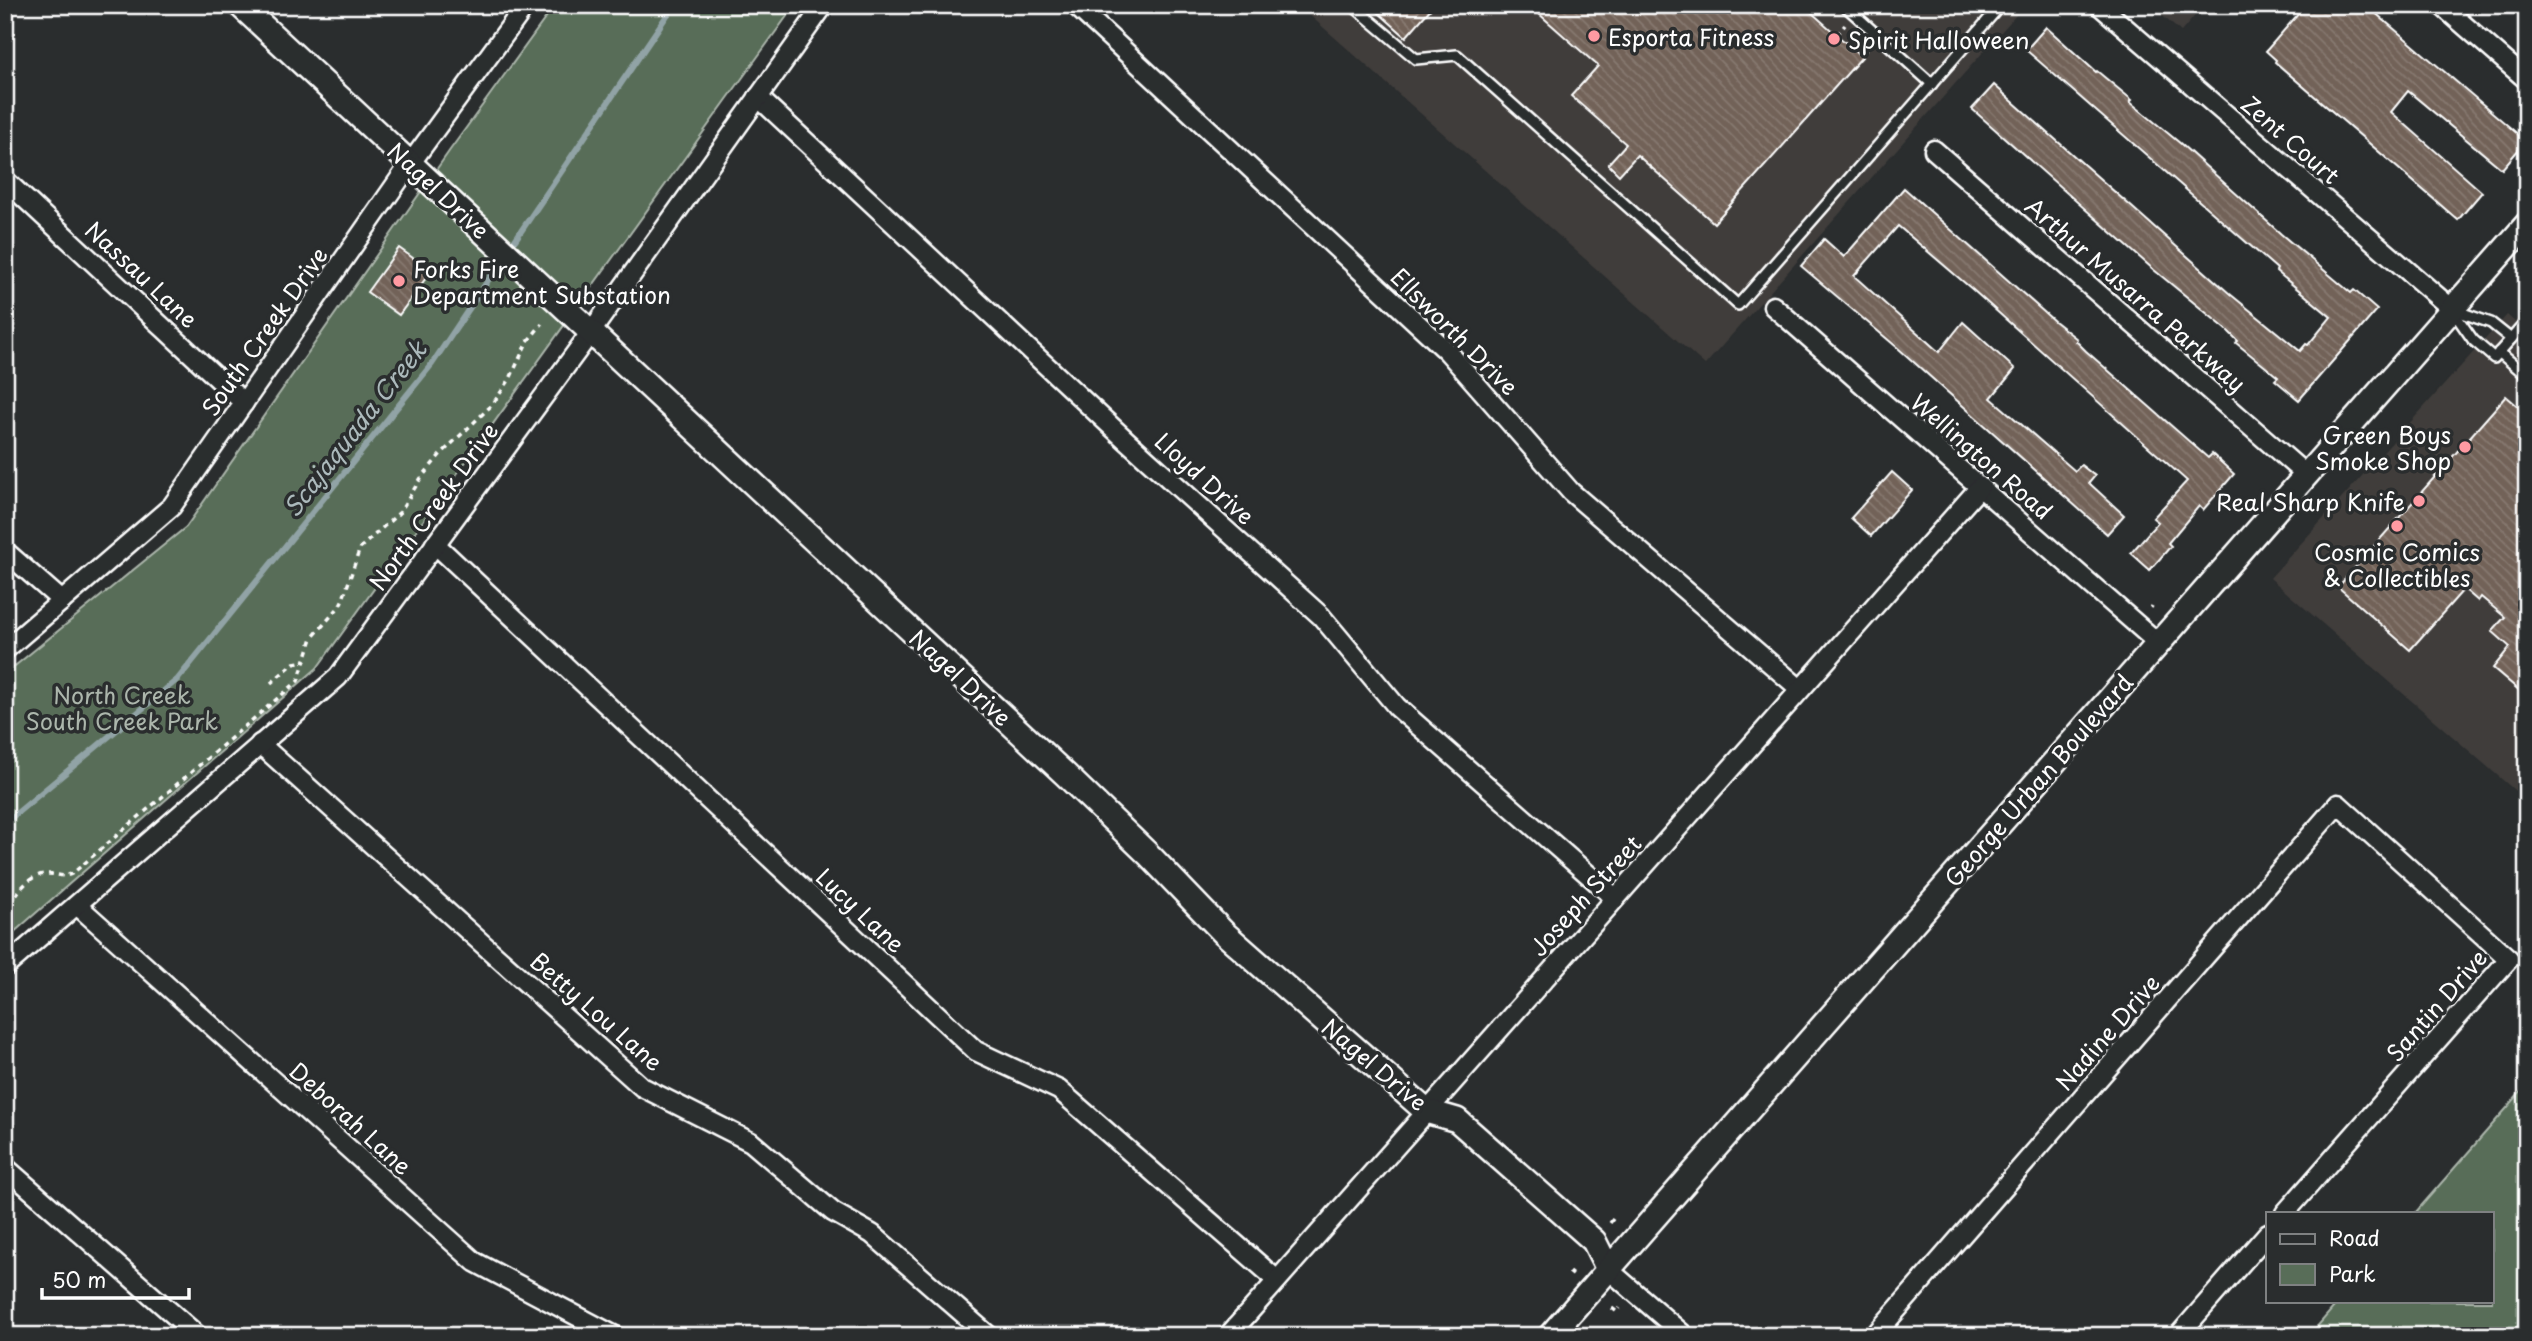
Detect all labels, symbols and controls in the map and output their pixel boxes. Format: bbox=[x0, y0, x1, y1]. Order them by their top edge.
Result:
place label: Esporta Fitness bbox=[1608, 19, 1775, 54]
place label: Spirit Halloween bbox=[1848, 22, 2030, 57]
marker: Esporta Fitness bbox=[1586, 28, 1602, 44]
marker: Spirit Halloween bbox=[1826, 31, 1842, 47]
street label: Zent Court bbox=[2234, 86, 2348, 192]
street label: Nagel Drive bbox=[380, 133, 498, 247]
street label: Arthur Musarra Parkway bbox=[2018, 188, 2254, 400]
street label: Nassau Lane bbox=[78, 212, 206, 336]
street label: South Creek Drive bbox=[193, 239, 335, 423]
place label: Forks Fire Department Substation bbox=[413, 251, 671, 312]
street label: Ellsworth Drive bbox=[1383, 259, 1527, 403]
marker: Forks Fire Department Substation bbox=[391, 273, 407, 289]
water label: Scajaquada Creek bbox=[274, 331, 435, 524]
street label: Wellington Road bbox=[1903, 385, 2061, 527]
street label: North Creek Drive bbox=[360, 415, 506, 597]
place label: Green Boys Smoke Shop bbox=[2315, 417, 2451, 478]
street label: Lloyd Drive bbox=[1147, 424, 1263, 532]
marker: Green Boys Smoke Shop bbox=[2457, 439, 2473, 455]
place label: Real Sharp Knife bbox=[2216, 484, 2405, 519]
marker: Real Sharp Knife bbox=[2411, 493, 2427, 509]
marker: Cosmic Comics & Collectibles bbox=[2389, 518, 2405, 534]
place label: Cosmic Comics & Collectibles bbox=[2314, 534, 2480, 595]
street label: Nagel Drive bbox=[902, 620, 1020, 734]
street label: George Urban Boulevard bbox=[1935, 666, 2141, 894]
park label: North Creek South Creek Park bbox=[26, 677, 218, 738]
street label: Joseph Street bbox=[1521, 827, 1649, 963]
street label: Lucy Lane bbox=[809, 859, 913, 961]
street label: Santin Drive bbox=[2377, 941, 2495, 1069]
street label: Betty Lou Lane bbox=[523, 943, 671, 1079]
street label: Nadine Drive bbox=[2047, 966, 2167, 1098]
street label: Nagel Drive bbox=[1315, 1009, 1435, 1119]
street label: Deborah Lane bbox=[282, 1053, 420, 1183]
legend bbox=[2266, 1212, 2494, 1302]
text: Road bbox=[2329, 1221, 2380, 1253]
scale bar bbox=[42, 1257, 189, 1301]
text: Park bbox=[2329, 1257, 2376, 1289]
text: 50 m bbox=[52, 1263, 106, 1295]

